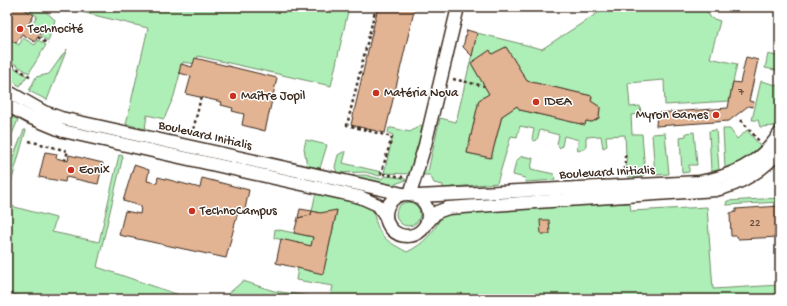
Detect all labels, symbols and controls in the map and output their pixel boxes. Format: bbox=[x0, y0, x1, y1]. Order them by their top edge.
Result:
place label: Technocité bbox=[27, 22, 84, 37]
marker: Technocité bbox=[15, 24, 25, 34]
place label: Matéria Nova bbox=[384, 86, 459, 101]
house number: 7 bbox=[737, 87, 744, 99]
marker: Matéria Nova bbox=[371, 88, 381, 98]
place label: Maître Jopil bbox=[241, 89, 306, 104]
marker: Maître Jopil bbox=[228, 91, 238, 101]
place label: IDEA bbox=[544, 95, 573, 110]
marker: IDEA bbox=[531, 97, 541, 107]
place label: Myron Games bbox=[636, 108, 709, 123]
marker: Myron Games bbox=[711, 110, 721, 120]
street label: Boulevard Initialis bbox=[156, 118, 254, 154]
place label: Eonix bbox=[79, 163, 110, 178]
street label: Boulevard Initialis bbox=[558, 163, 656, 183]
marker: Eonix bbox=[66, 165, 76, 175]
place label: TechnoCampus bbox=[199, 204, 278, 219]
marker: TechnoCampus bbox=[187, 206, 197, 216]
house number: 22 bbox=[750, 218, 761, 230]

